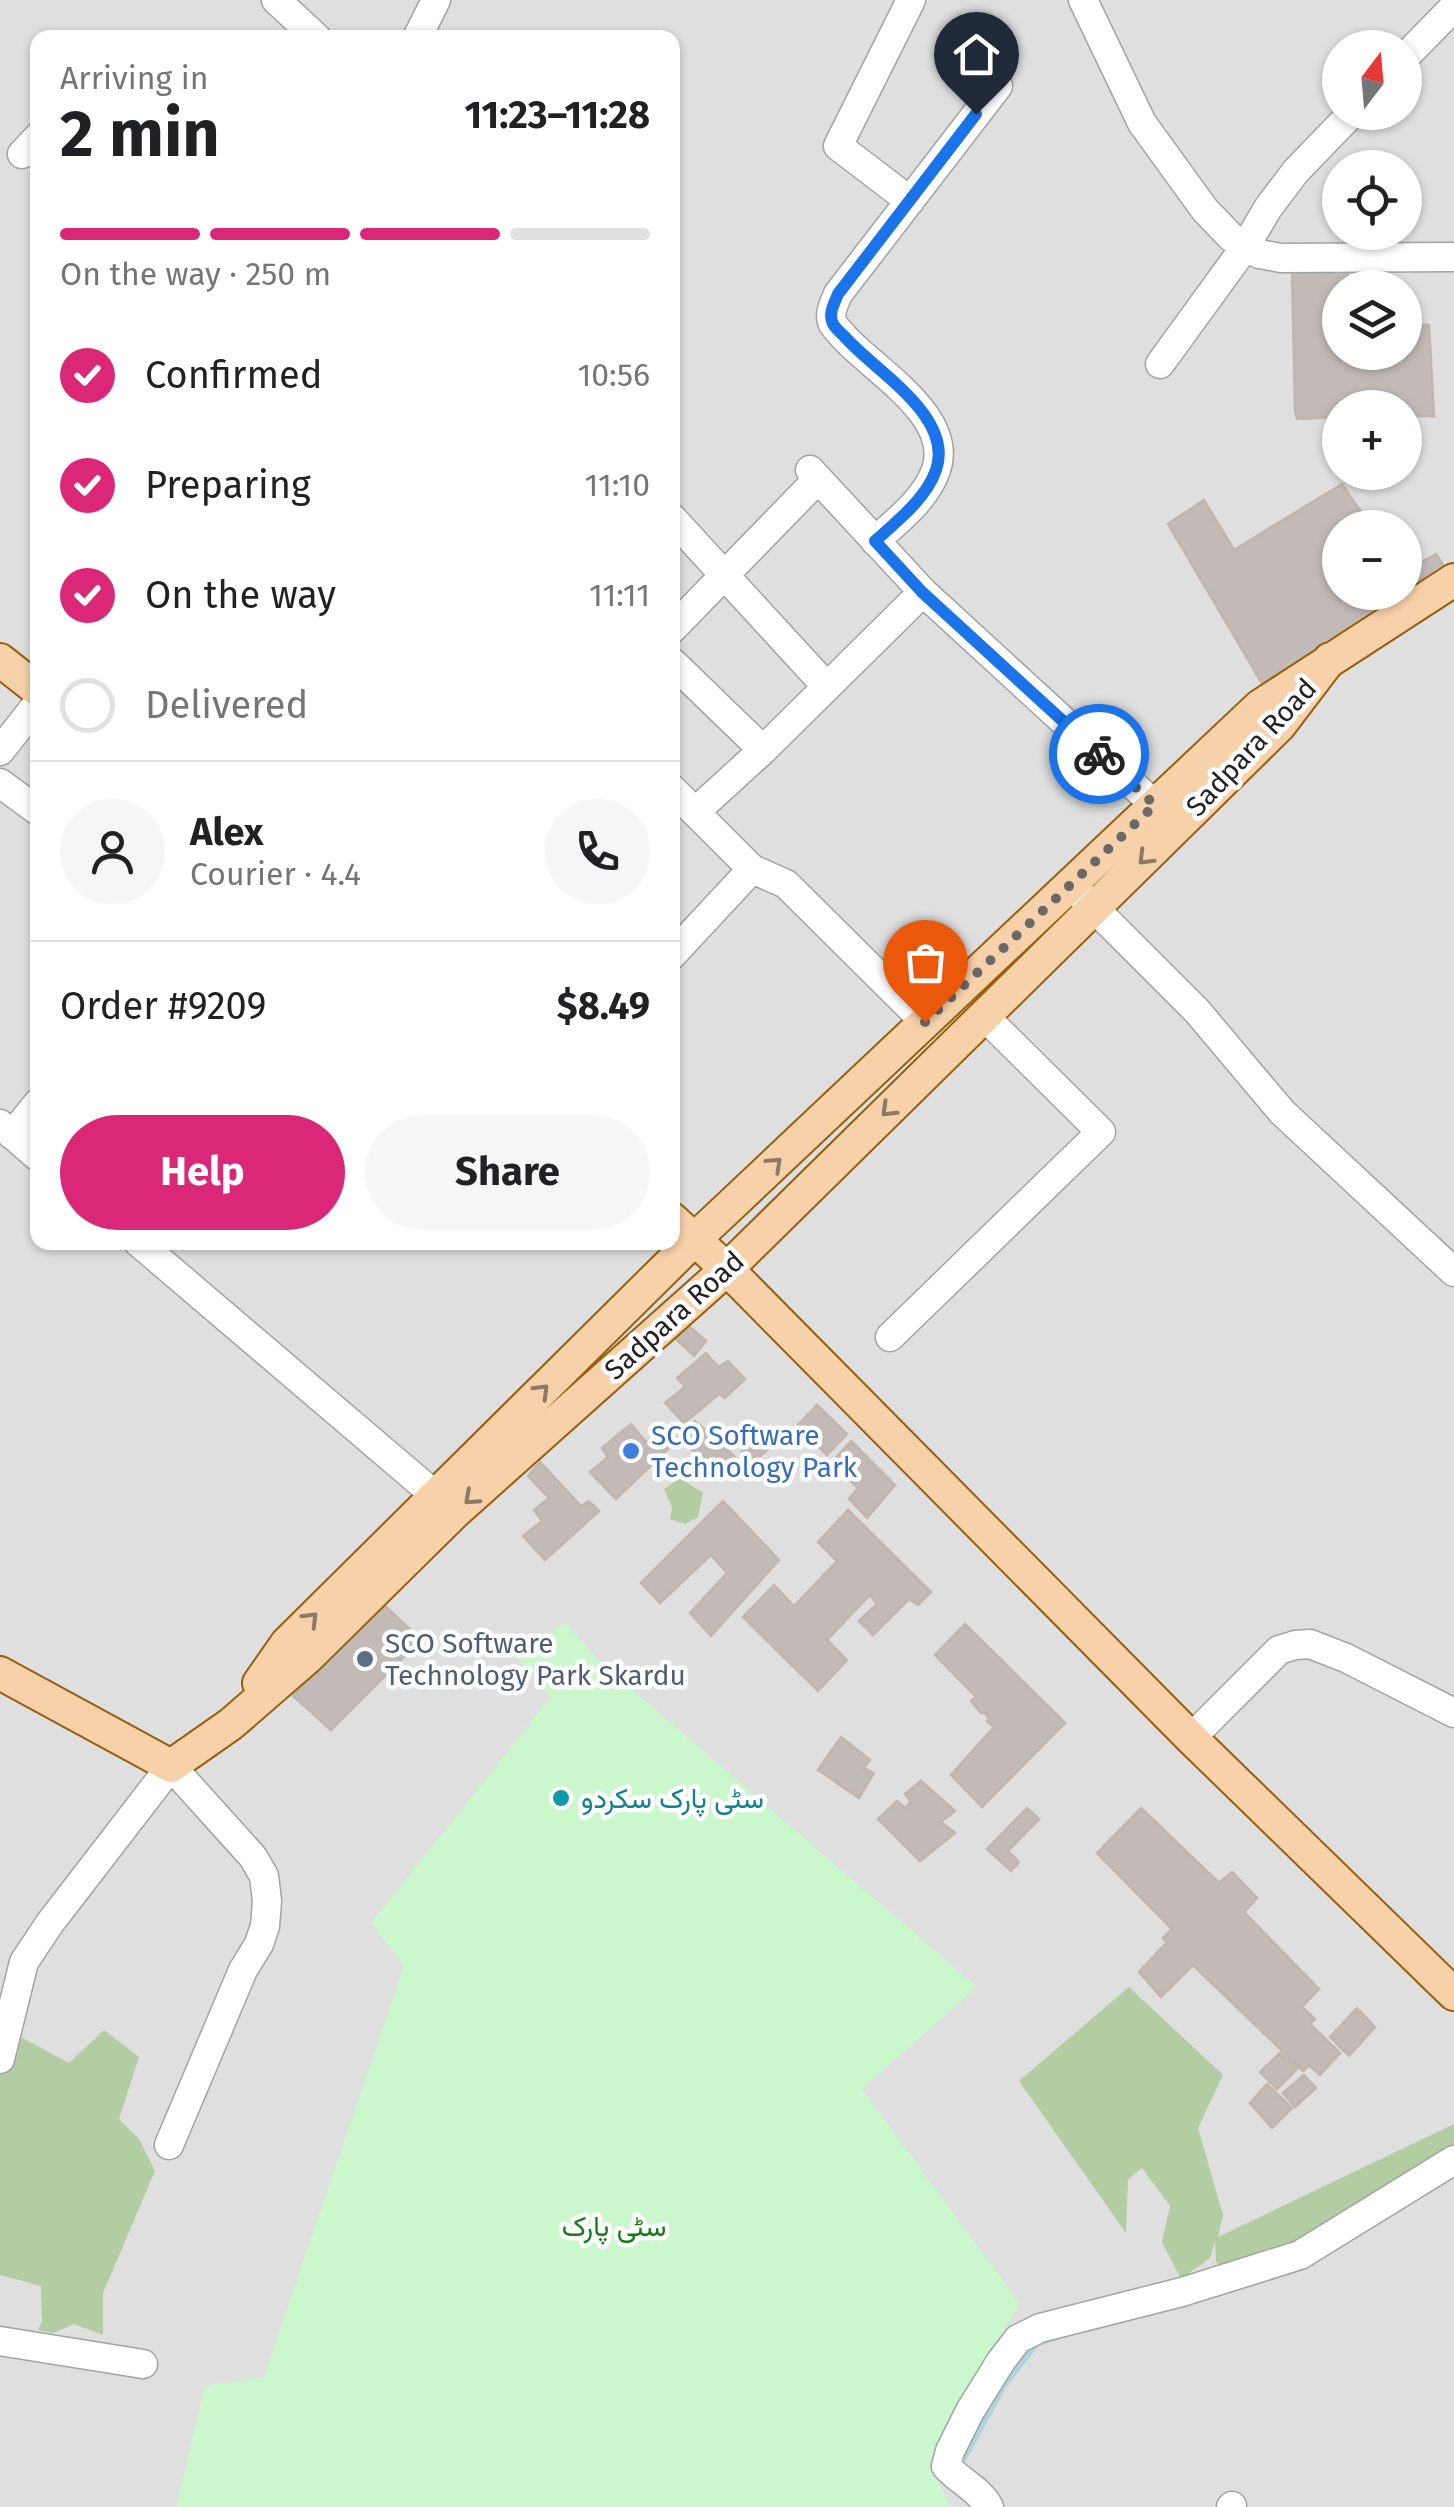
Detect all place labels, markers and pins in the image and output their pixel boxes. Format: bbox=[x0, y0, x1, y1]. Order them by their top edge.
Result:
pin bbox=[934, 12, 1019, 115]
pin bbox=[883, 920, 968, 1023]
place label: SCO Software Technology Park bbox=[651, 1419, 858, 1484]
marker: SCO Software Technology Park bbox=[620, 1440, 642, 1462]
place label: SCO Software Technology Park Skardu bbox=[385, 1627, 686, 1692]
marker: SCO Software Technology Park Skardu bbox=[354, 1648, 376, 1670]
place label: سٹی پارک سکردو bbox=[581, 1782, 764, 1817]
marker: سٹی پارک سکردو bbox=[550, 1787, 572, 1809]

